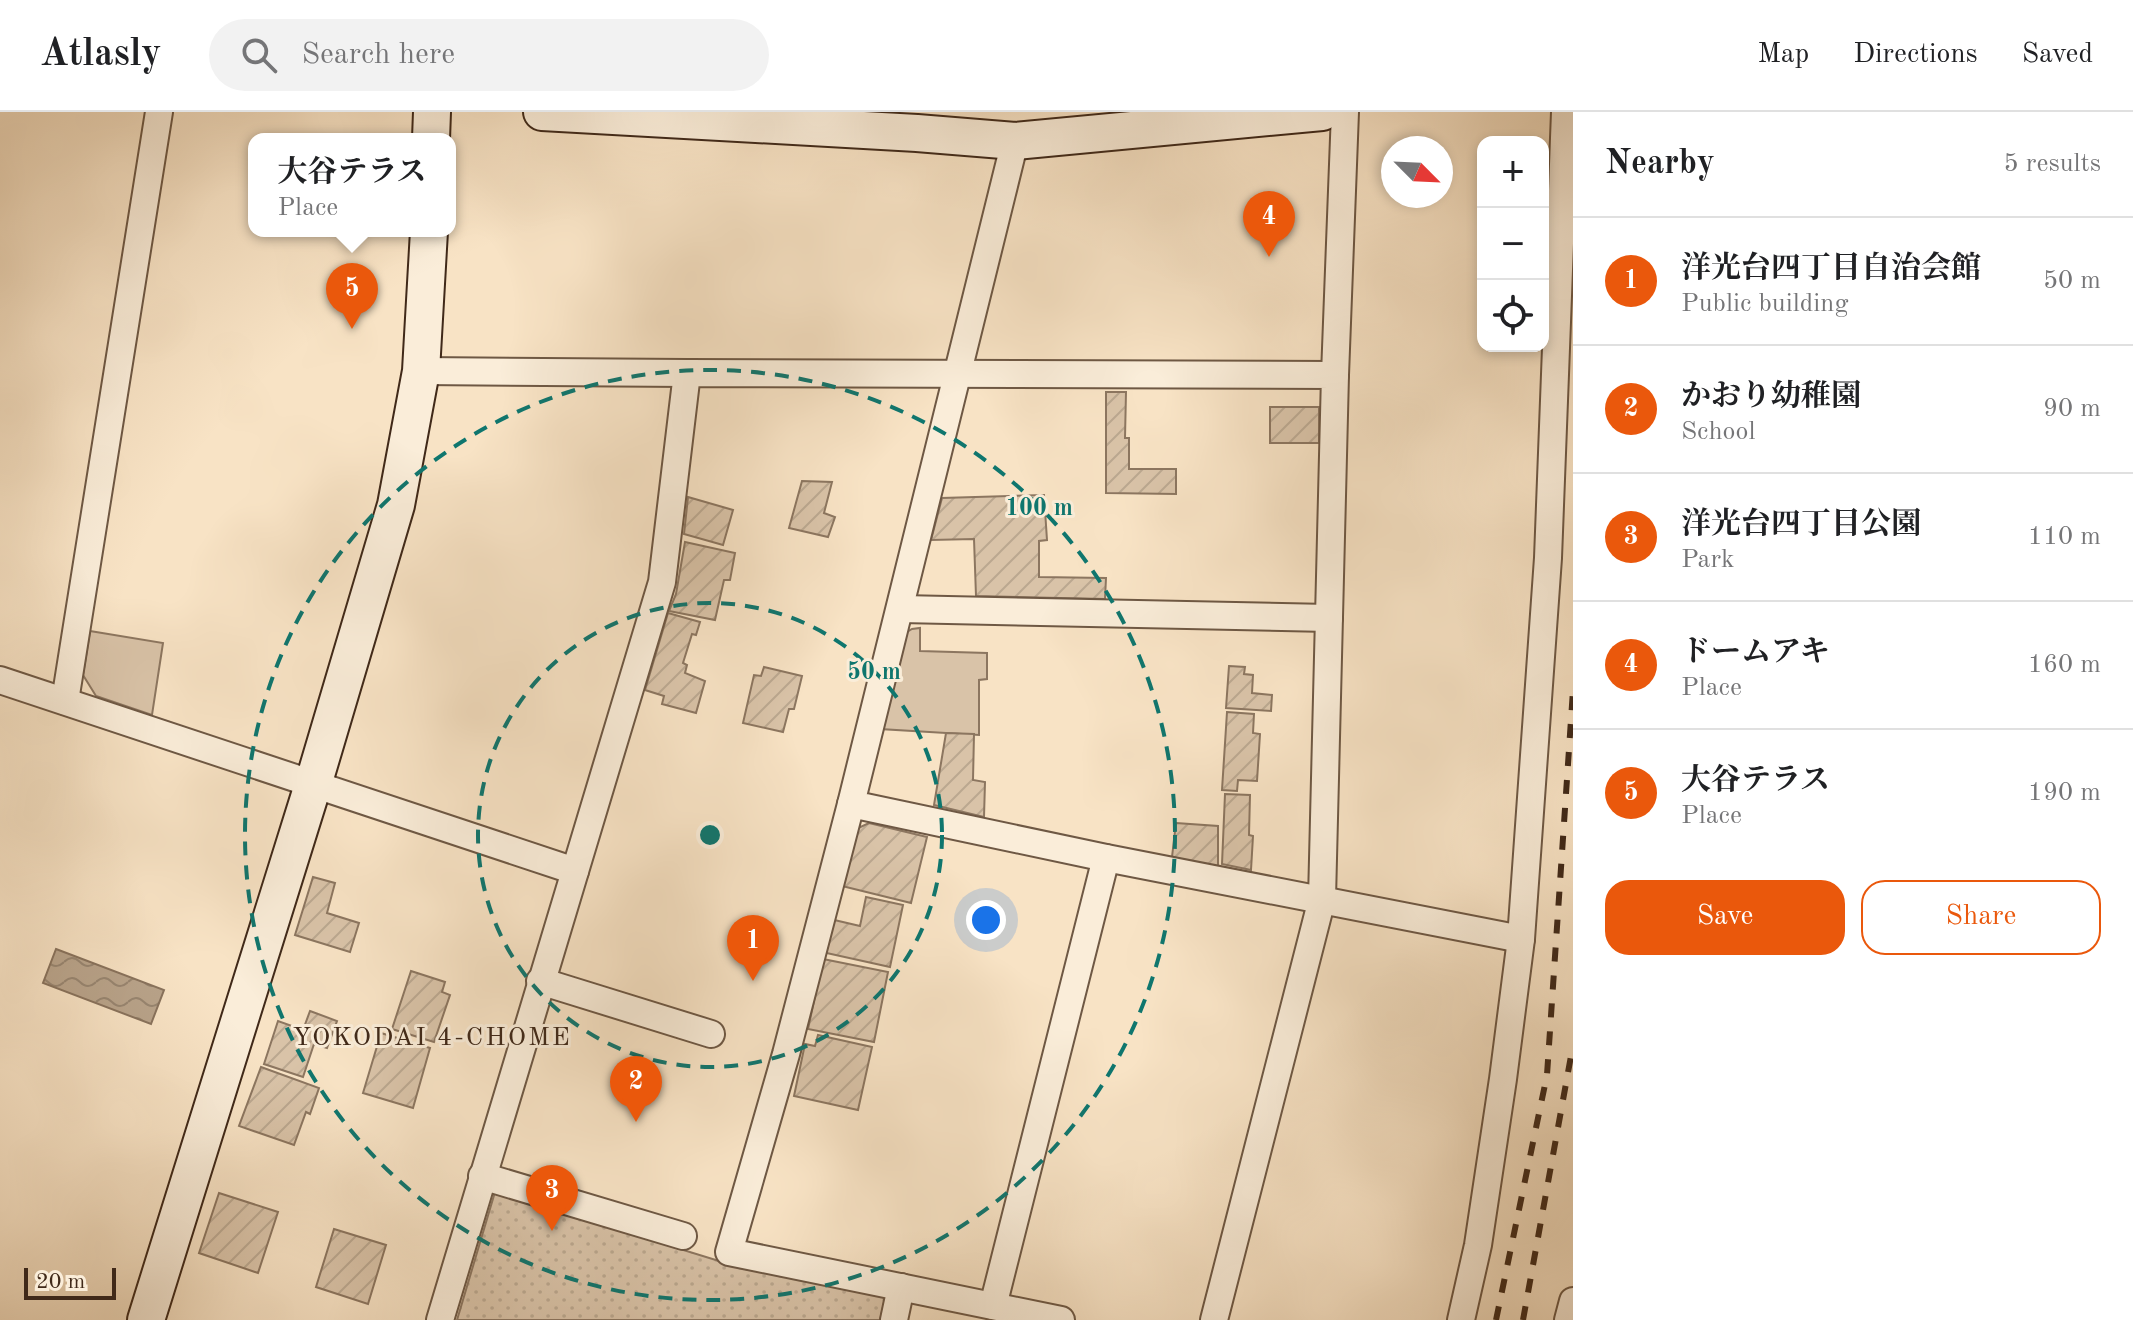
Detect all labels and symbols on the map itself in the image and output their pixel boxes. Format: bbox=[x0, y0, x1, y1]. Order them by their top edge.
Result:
north arrow bbox=[1381, 136, 1453, 208]
pin: 4 bbox=[1243, 191, 1295, 257]
pin: 5 bbox=[326, 263, 378, 329]
text: 100 m bbox=[1005, 497, 1073, 521]
text: 50 m bbox=[847, 660, 901, 685]
centre of rings bbox=[696, 821, 724, 849]
your location bbox=[966, 900, 1006, 940]
pin: 1 bbox=[727, 915, 779, 981]
district label: YOKODAI 4-CHOME bbox=[292, 1025, 572, 1051]
pin: 2 bbox=[610, 1056, 662, 1122]
pin: 3 bbox=[526, 1165, 578, 1231]
scale bar bbox=[24, 1264, 116, 1300]

